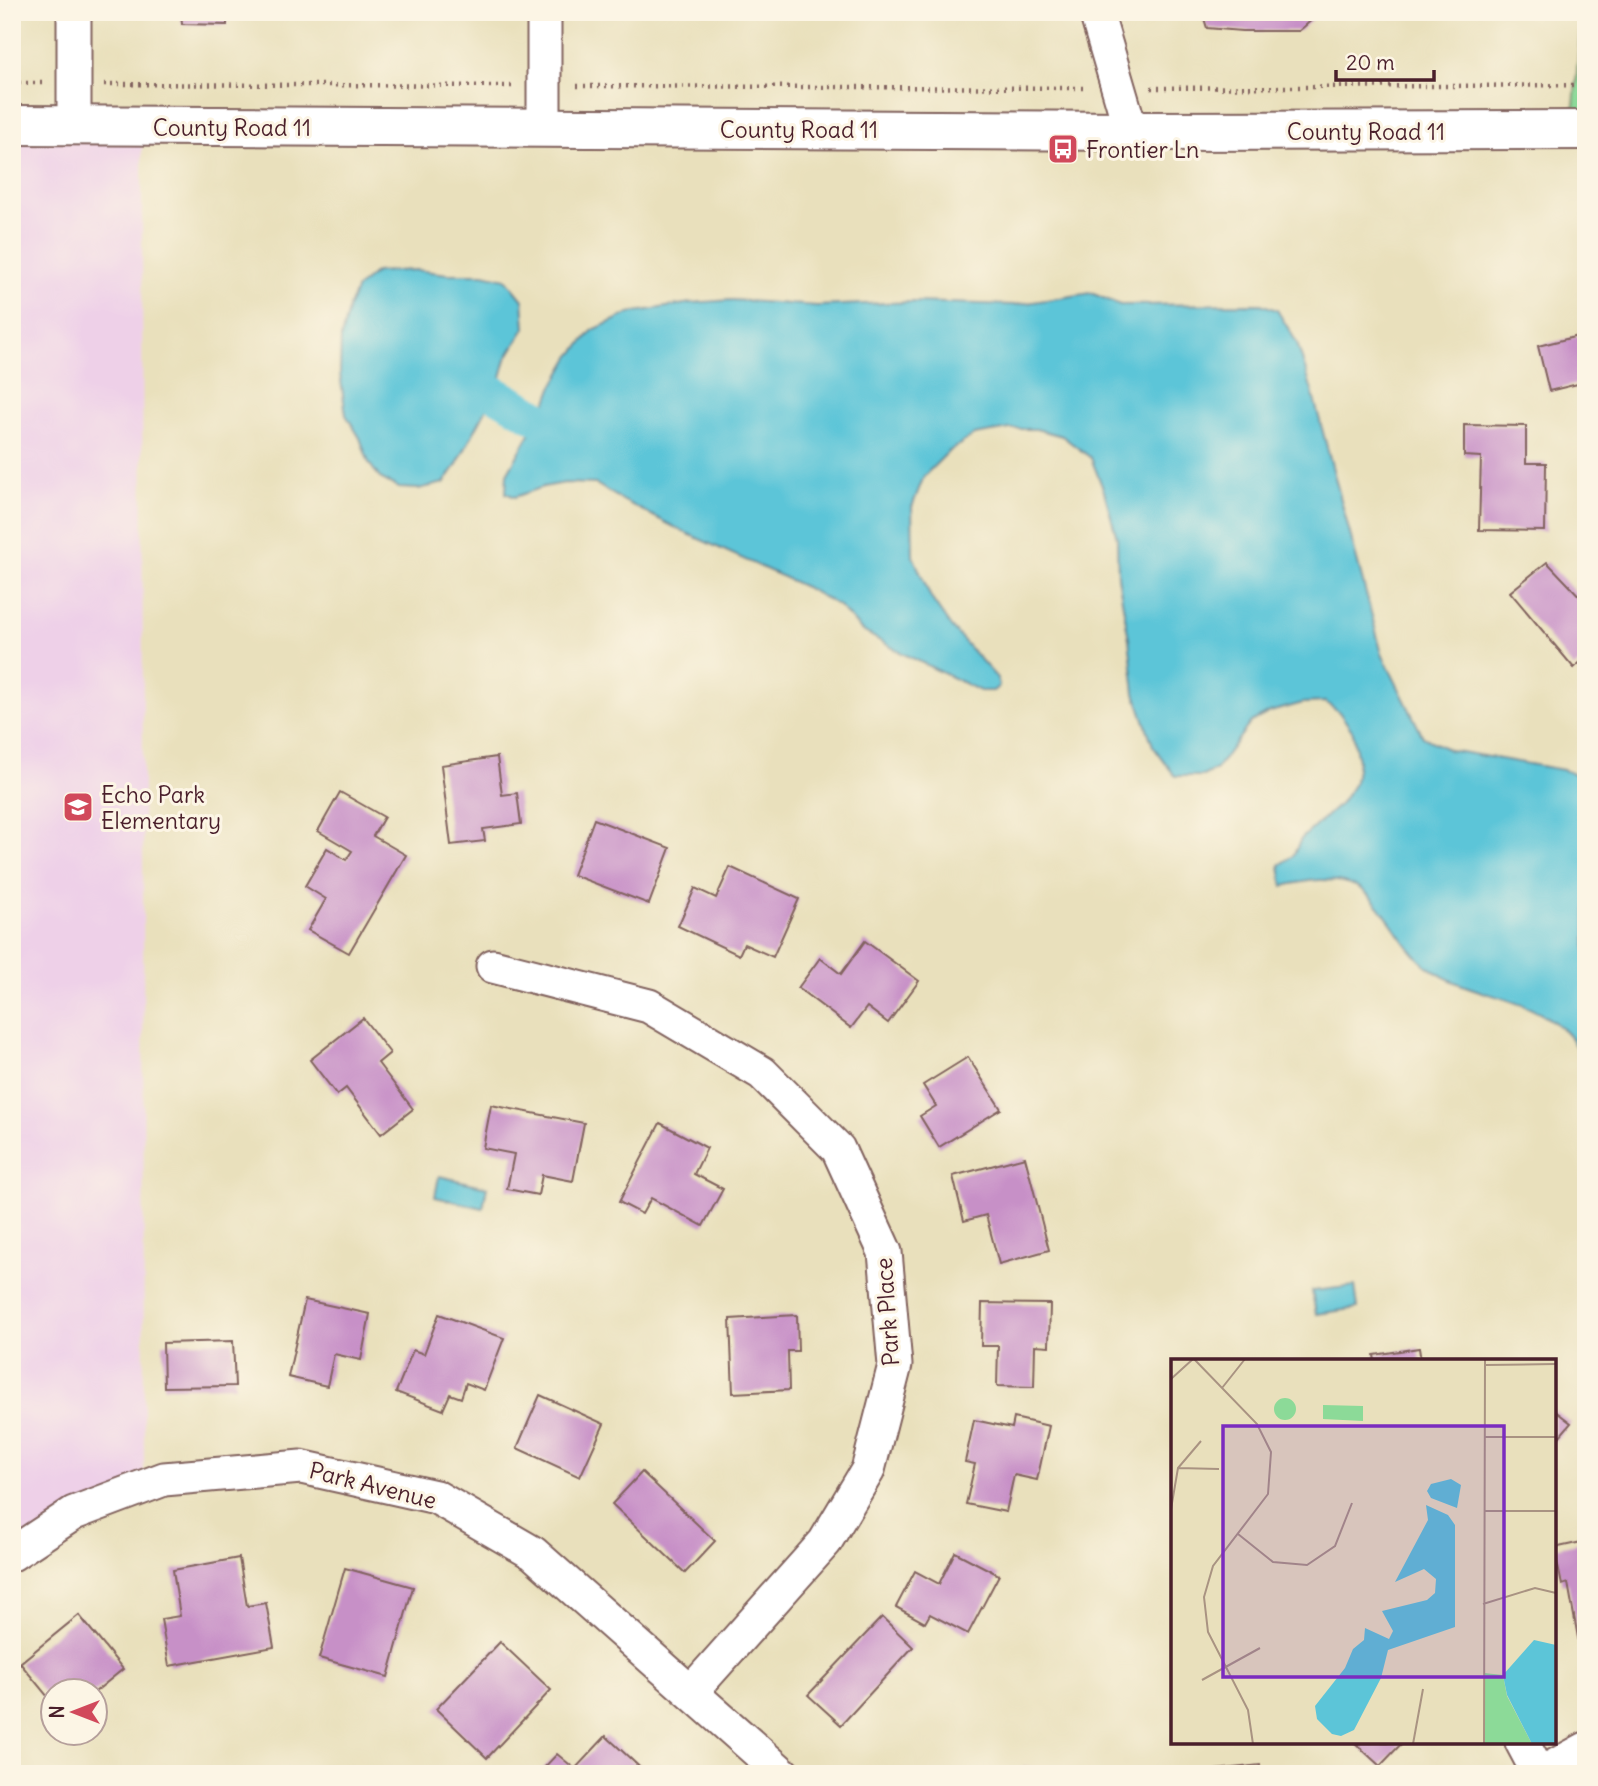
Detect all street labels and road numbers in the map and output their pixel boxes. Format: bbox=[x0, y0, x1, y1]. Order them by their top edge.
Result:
street label: County Road 11 bbox=[153, 113, 311, 142]
street label: County Road 11 bbox=[720, 115, 878, 144]
street label: County Road 11 bbox=[1287, 117, 1445, 146]
street label: Park Place bbox=[869, 1257, 905, 1367]
street label: Park Avenue bbox=[306, 1455, 440, 1515]

